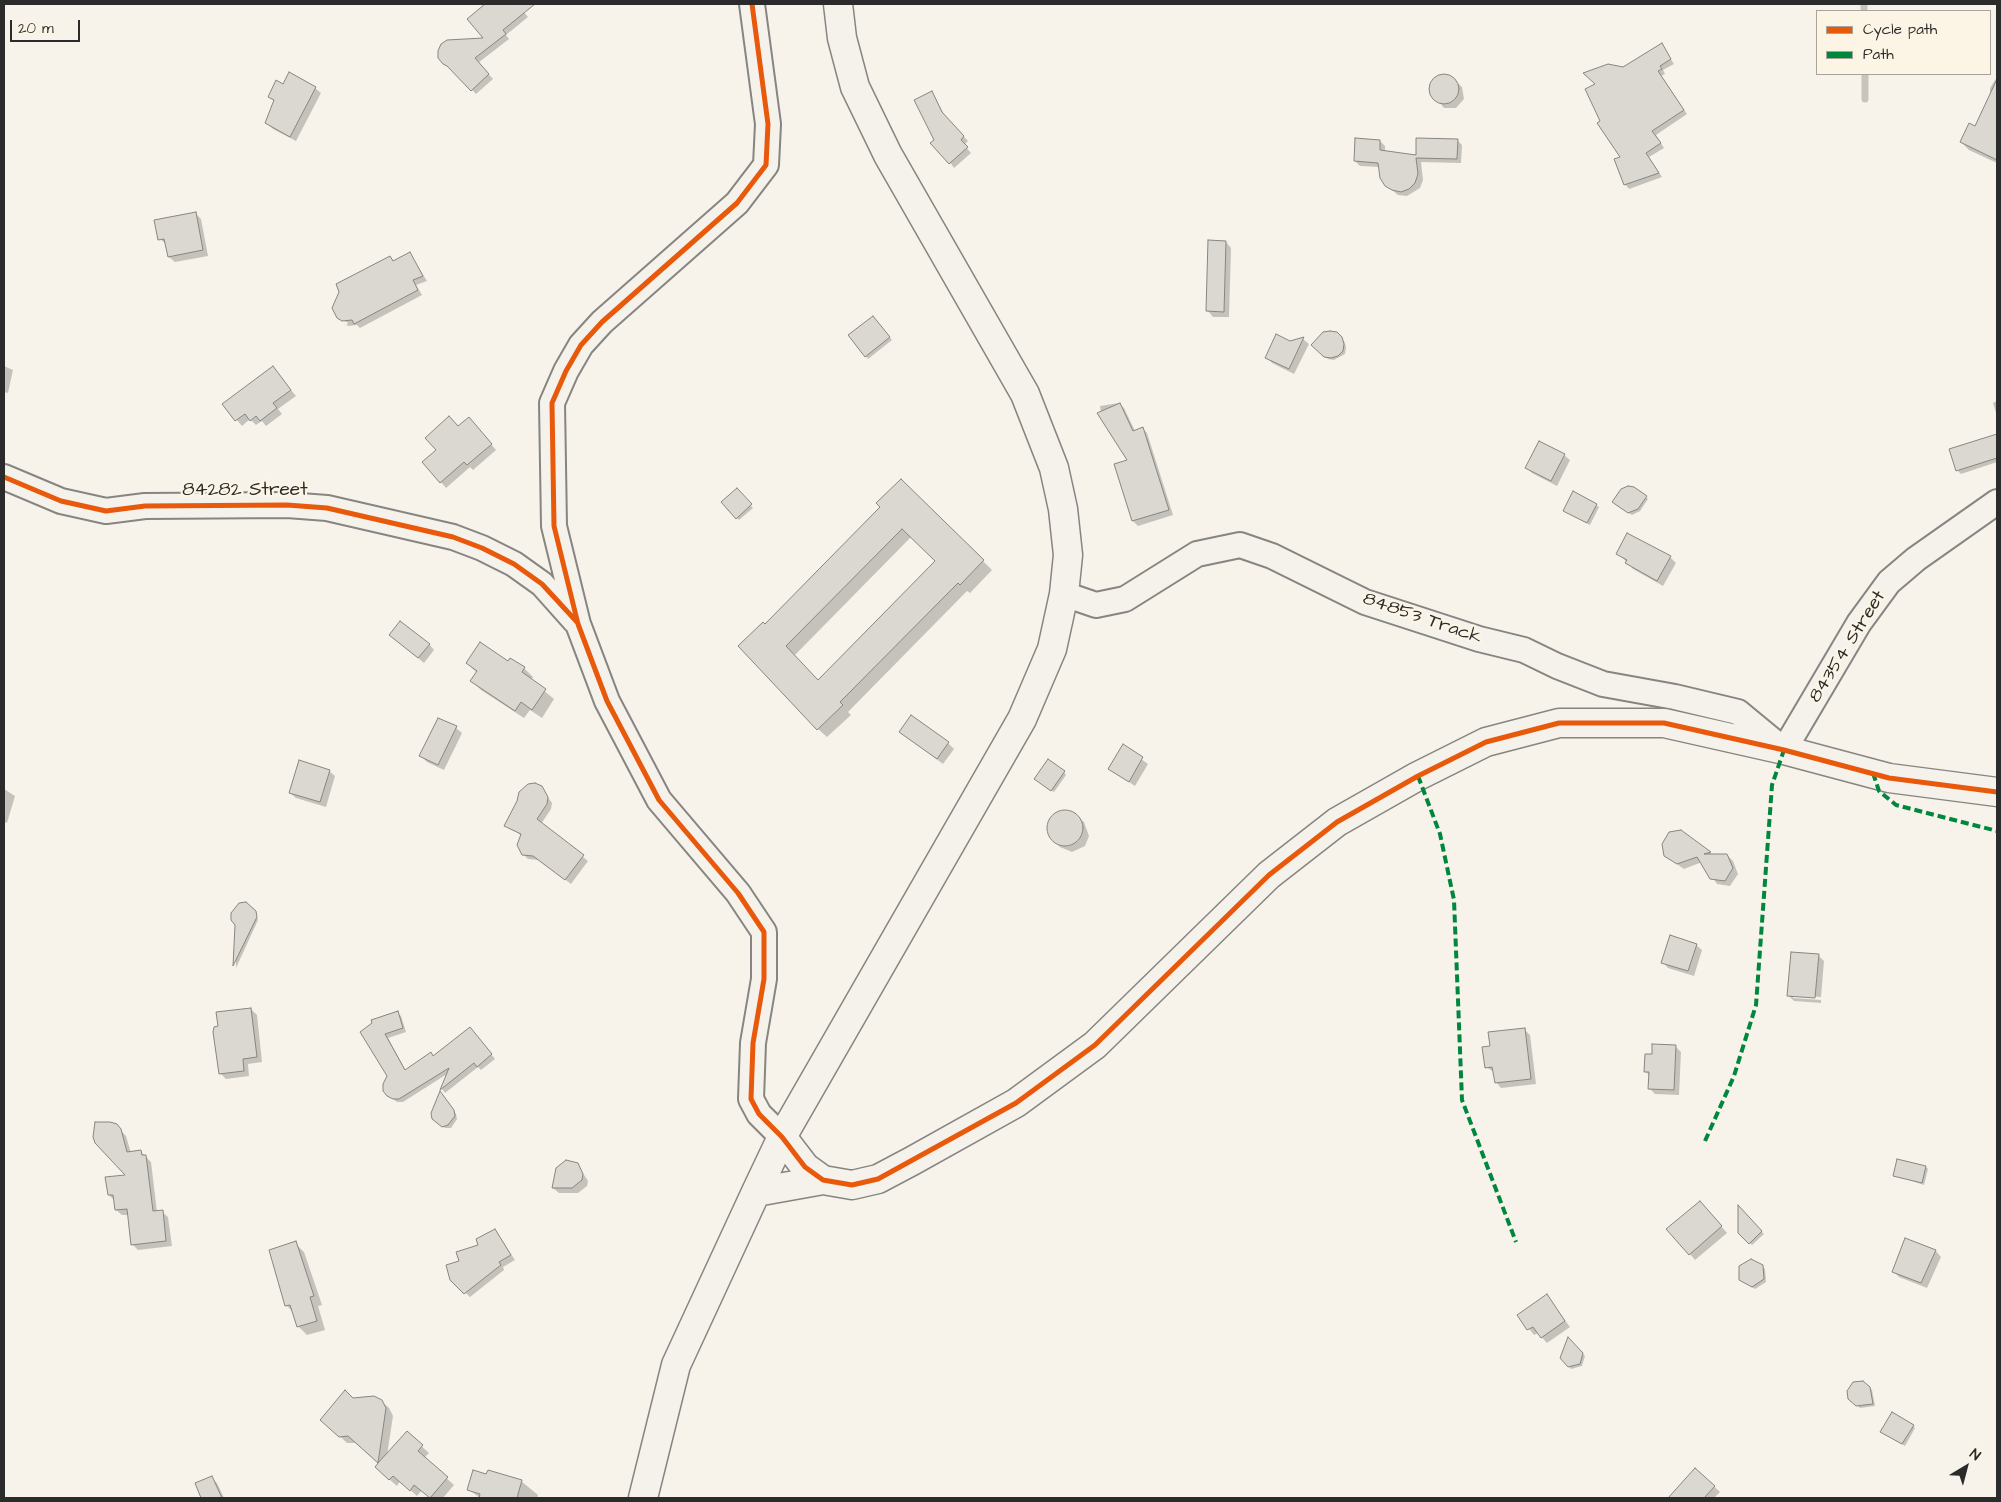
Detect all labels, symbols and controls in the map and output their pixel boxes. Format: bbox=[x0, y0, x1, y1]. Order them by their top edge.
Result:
scale bar bbox=[12, 10, 82, 42]
legend bbox=[1816, 10, 1991, 75]
text: 20 m bbox=[18, 18, 54, 39]
text: Cycle path bbox=[1863, 19, 1937, 40]
text: Path bbox=[1863, 44, 1894, 65]
street label: 84282 Street bbox=[182, 480, 308, 502]
street label: 84354 Street bbox=[1805, 587, 1891, 707]
street label: 84853 Track bbox=[1360, 588, 1484, 650]
north arrow bbox=[1941, 1442, 1991, 1492]
text: N bbox=[1966, 1444, 1985, 1466]

